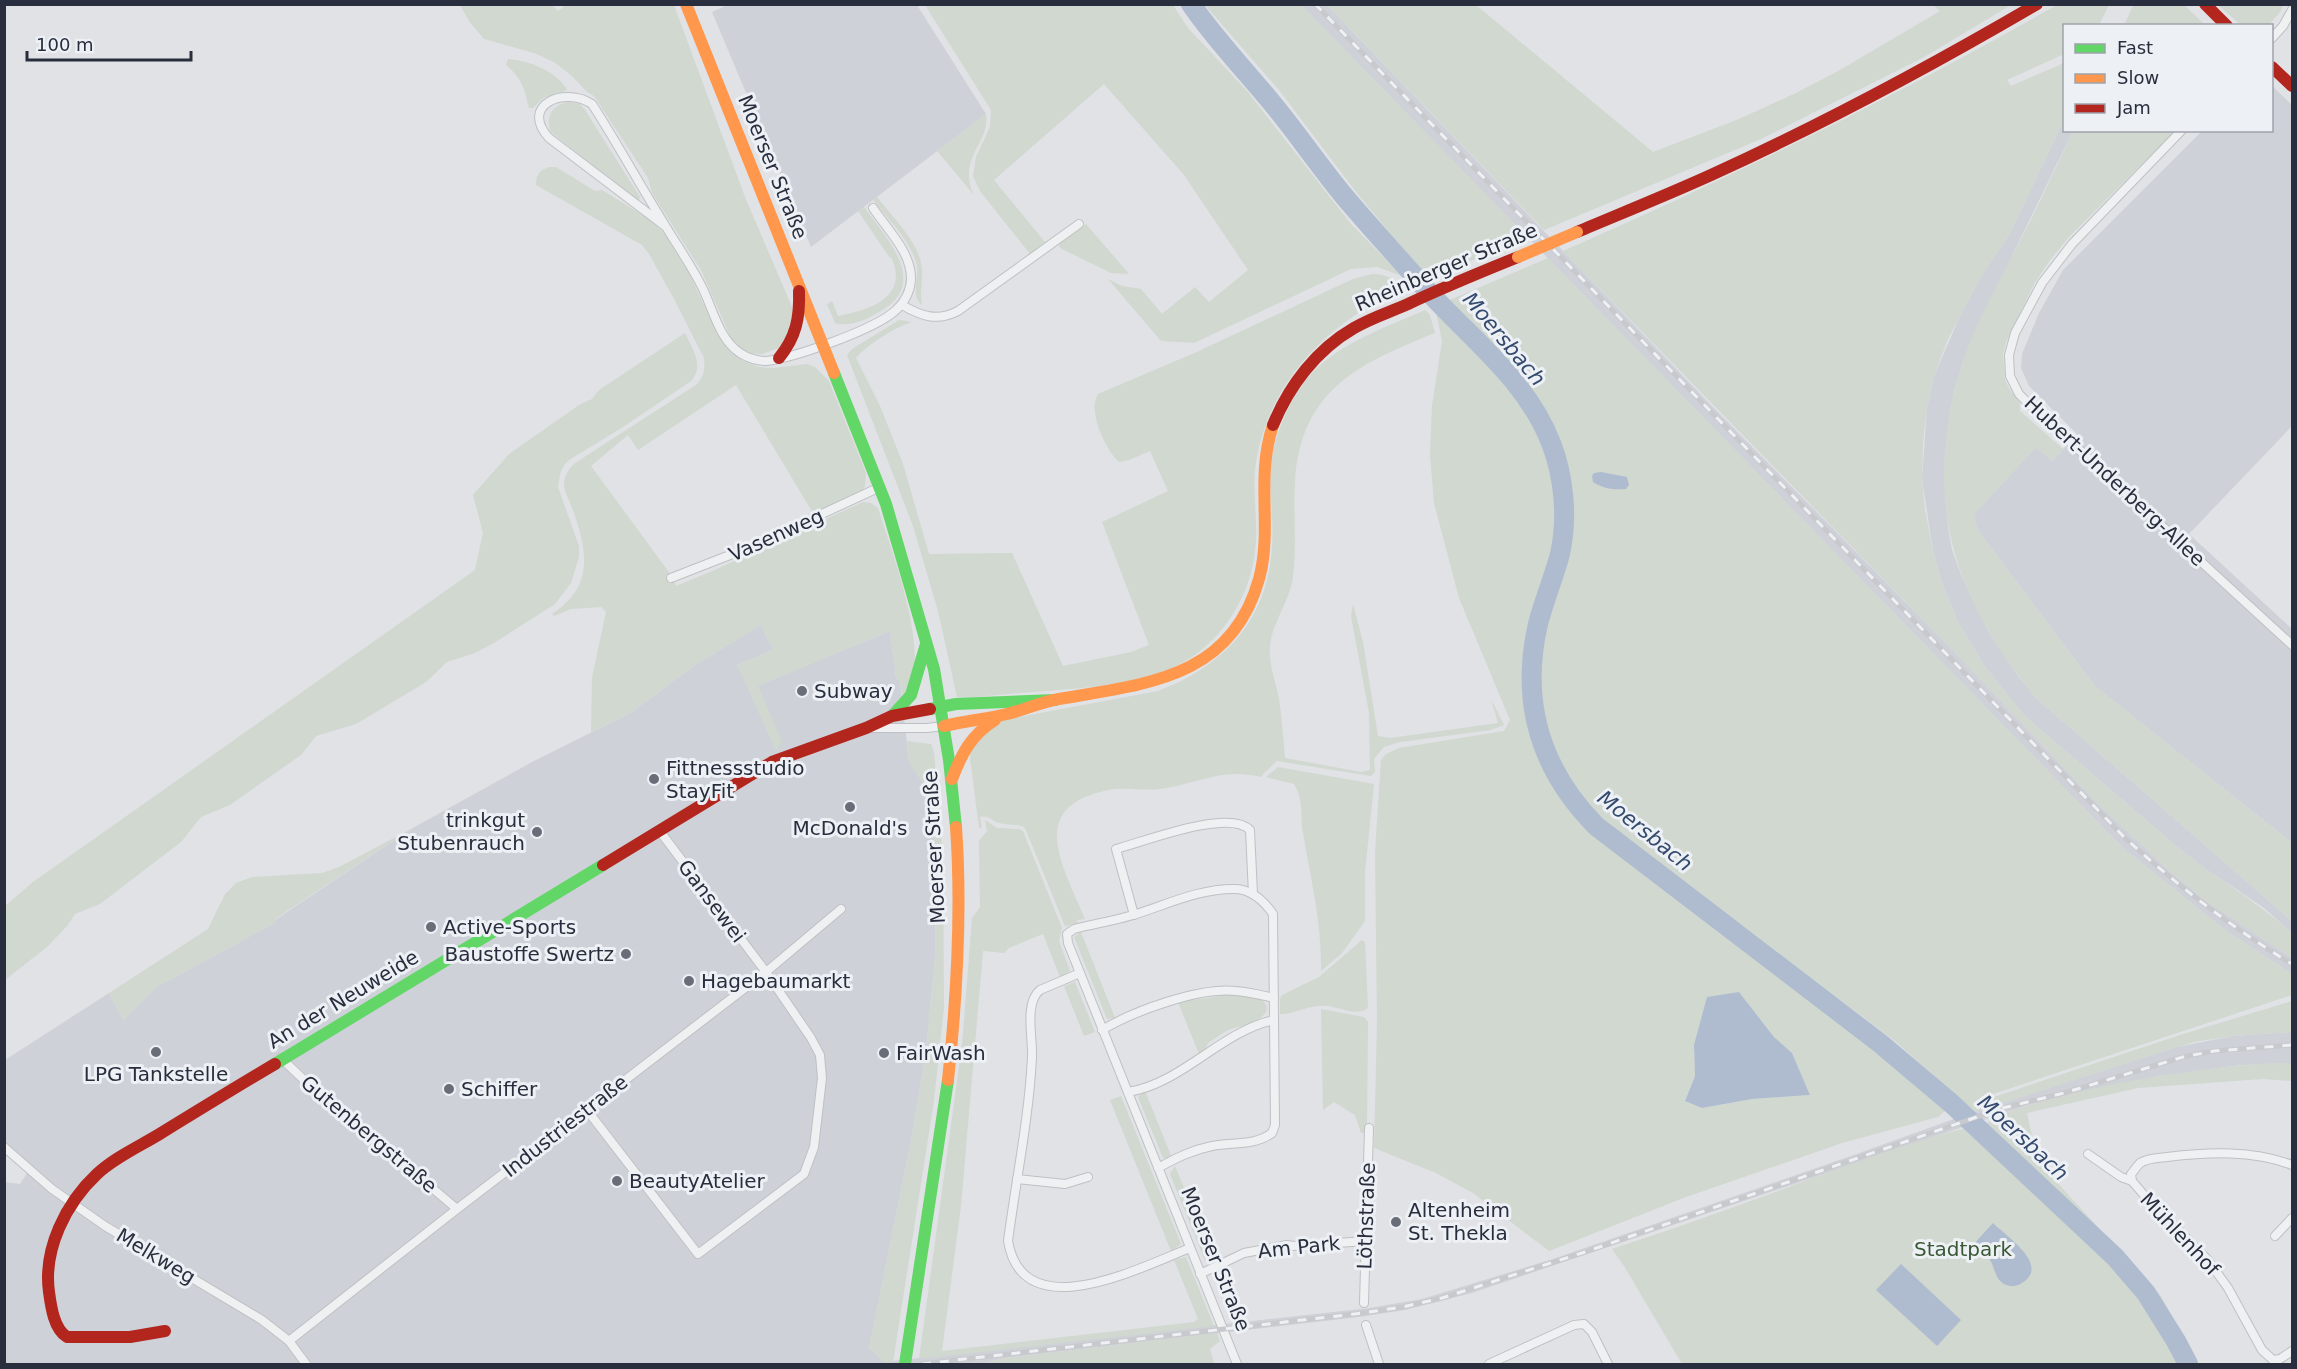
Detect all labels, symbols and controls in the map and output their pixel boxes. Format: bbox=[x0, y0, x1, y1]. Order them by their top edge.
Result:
scale bar bbox=[27, 24, 190, 62]
legend bbox=[2063, 24, 2273, 132]
text: 100 m bbox=[36, 34, 94, 55]
text: Fast bbox=[2117, 37, 2153, 58]
text: Slow bbox=[2117, 67, 2159, 88]
street label: Moerser Straße bbox=[733, 91, 813, 243]
text: Jam bbox=[2116, 97, 2151, 118]
street label: Rheinberger Straße bbox=[1351, 218, 1541, 316]
water label: Moersbach bbox=[1458, 287, 1550, 391]
street label: Hubert-Underberg-Allee bbox=[2020, 391, 2210, 571]
street label: Vasenweg bbox=[725, 503, 827, 567]
place label: Subway bbox=[814, 679, 893, 703]
marker: Subway bbox=[795, 684, 809, 698]
place label: Fittnessstudio StayFit bbox=[666, 756, 805, 803]
street label: Moerser Straße bbox=[918, 770, 950, 924]
marker: Fittnessstudio StayFit bbox=[647, 772, 661, 786]
water label: Moersbach bbox=[1593, 786, 1697, 876]
marker: McDonald's bbox=[843, 800, 857, 814]
place label: trinkgut Stubenrauch bbox=[397, 808, 525, 855]
place label: McDonald's bbox=[793, 816, 908, 840]
marker: trinkgut Stubenrauch bbox=[530, 825, 544, 839]
street label: Gansewei bbox=[673, 855, 751, 947]
place label: Active-Sports bbox=[443, 915, 576, 939]
marker: Active-Sports bbox=[424, 920, 438, 934]
place label: Baustoffe Swertz bbox=[444, 942, 614, 966]
street label: An der Neuweide bbox=[263, 945, 423, 1053]
marker: Baustoffe Swertz bbox=[619, 947, 633, 961]
place label: Hagebaumarkt bbox=[701, 969, 850, 993]
marker: Hagebaumarkt bbox=[682, 974, 696, 988]
place label: FairWash bbox=[896, 1041, 986, 1065]
marker: LPG Tankstelle bbox=[149, 1045, 163, 1059]
marker: FairWash bbox=[877, 1046, 891, 1060]
place label: LPG Tankstelle bbox=[84, 1062, 228, 1086]
street label: Gutenbergstraße bbox=[296, 1070, 442, 1198]
street label: Industriestraße bbox=[498, 1070, 632, 1182]
place label: Schiffer bbox=[461, 1077, 538, 1101]
marker: Schiffer bbox=[442, 1082, 456, 1096]
water label: Moersbach bbox=[1973, 1090, 2073, 1186]
street label: Löthstraße bbox=[1352, 1162, 1380, 1270]
place label: BeautyAtelier bbox=[629, 1169, 766, 1193]
marker: BeautyAtelier bbox=[610, 1174, 624, 1188]
street label: Moerser Straße bbox=[1176, 1183, 1256, 1335]
street label: Mühlenhof bbox=[2135, 1187, 2225, 1281]
place label: Altenheim St. Thekla bbox=[1408, 1198, 1510, 1245]
marker: Altenheim St. Thekla bbox=[1389, 1215, 1403, 1229]
street label: Melkweg bbox=[112, 1223, 200, 1289]
street label: Am Park bbox=[1257, 1231, 1342, 1263]
park label: Stadtpark bbox=[1914, 1237, 2012, 1261]

